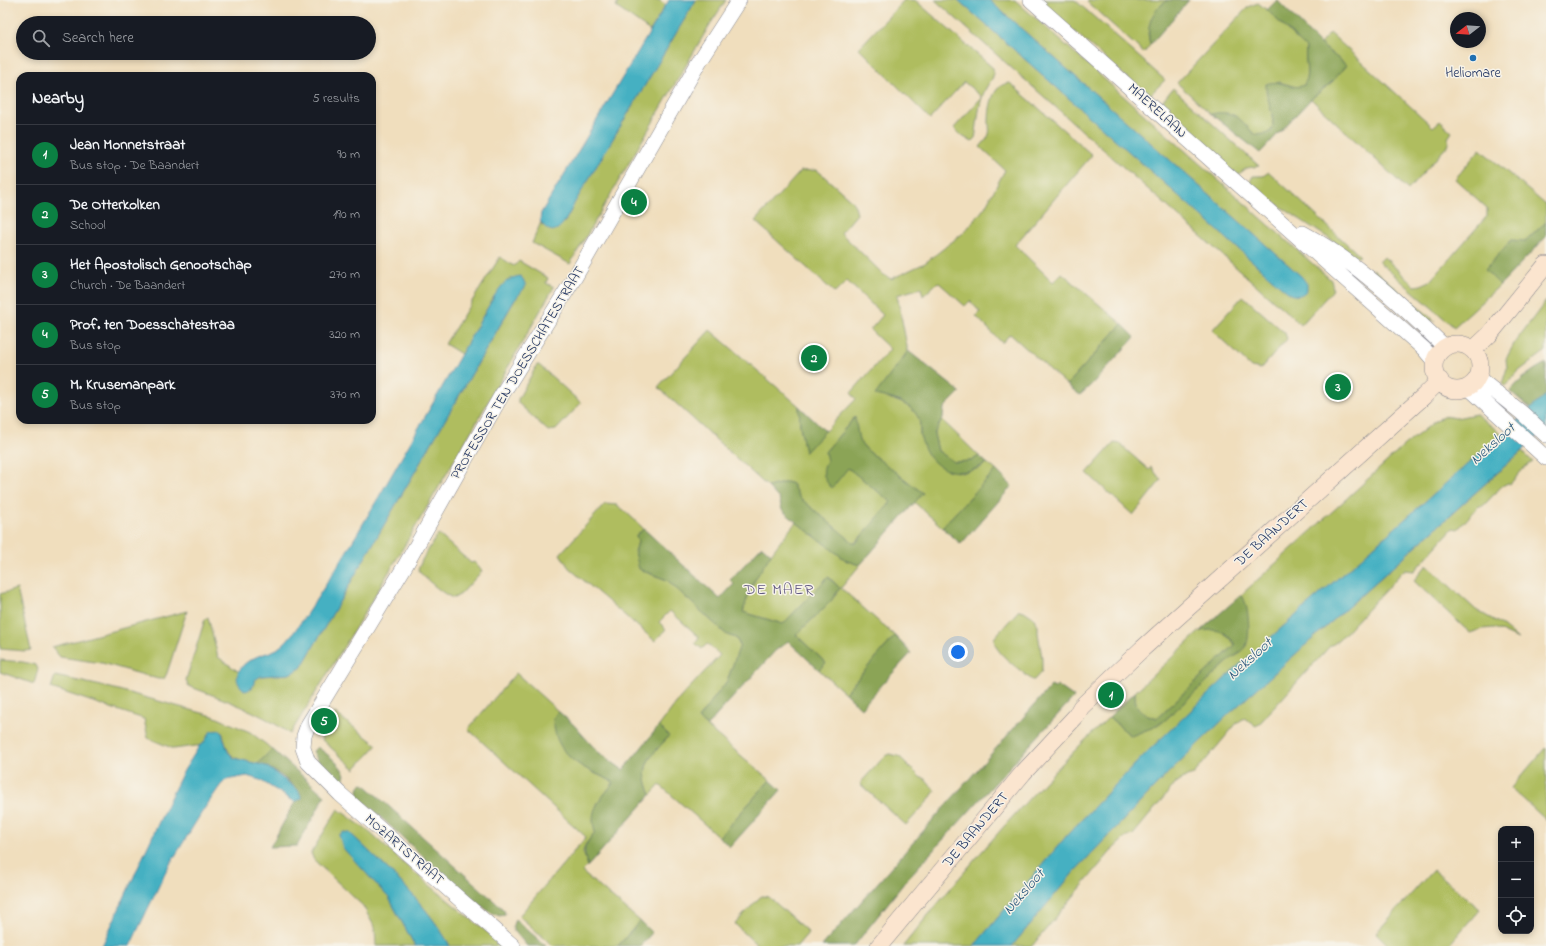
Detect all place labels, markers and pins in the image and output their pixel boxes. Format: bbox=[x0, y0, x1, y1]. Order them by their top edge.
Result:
marker: Heliomare bbox=[1468, 53, 1478, 63]
place label: Heliomare bbox=[1445, 63, 1502, 84]
pin: 4 bbox=[621, 187, 647, 217]
pin: 2 bbox=[801, 343, 827, 373]
pin: 3 bbox=[1325, 372, 1351, 402]
pin: 1 bbox=[1098, 680, 1124, 710]
pin: 5 bbox=[311, 706, 337, 736]

